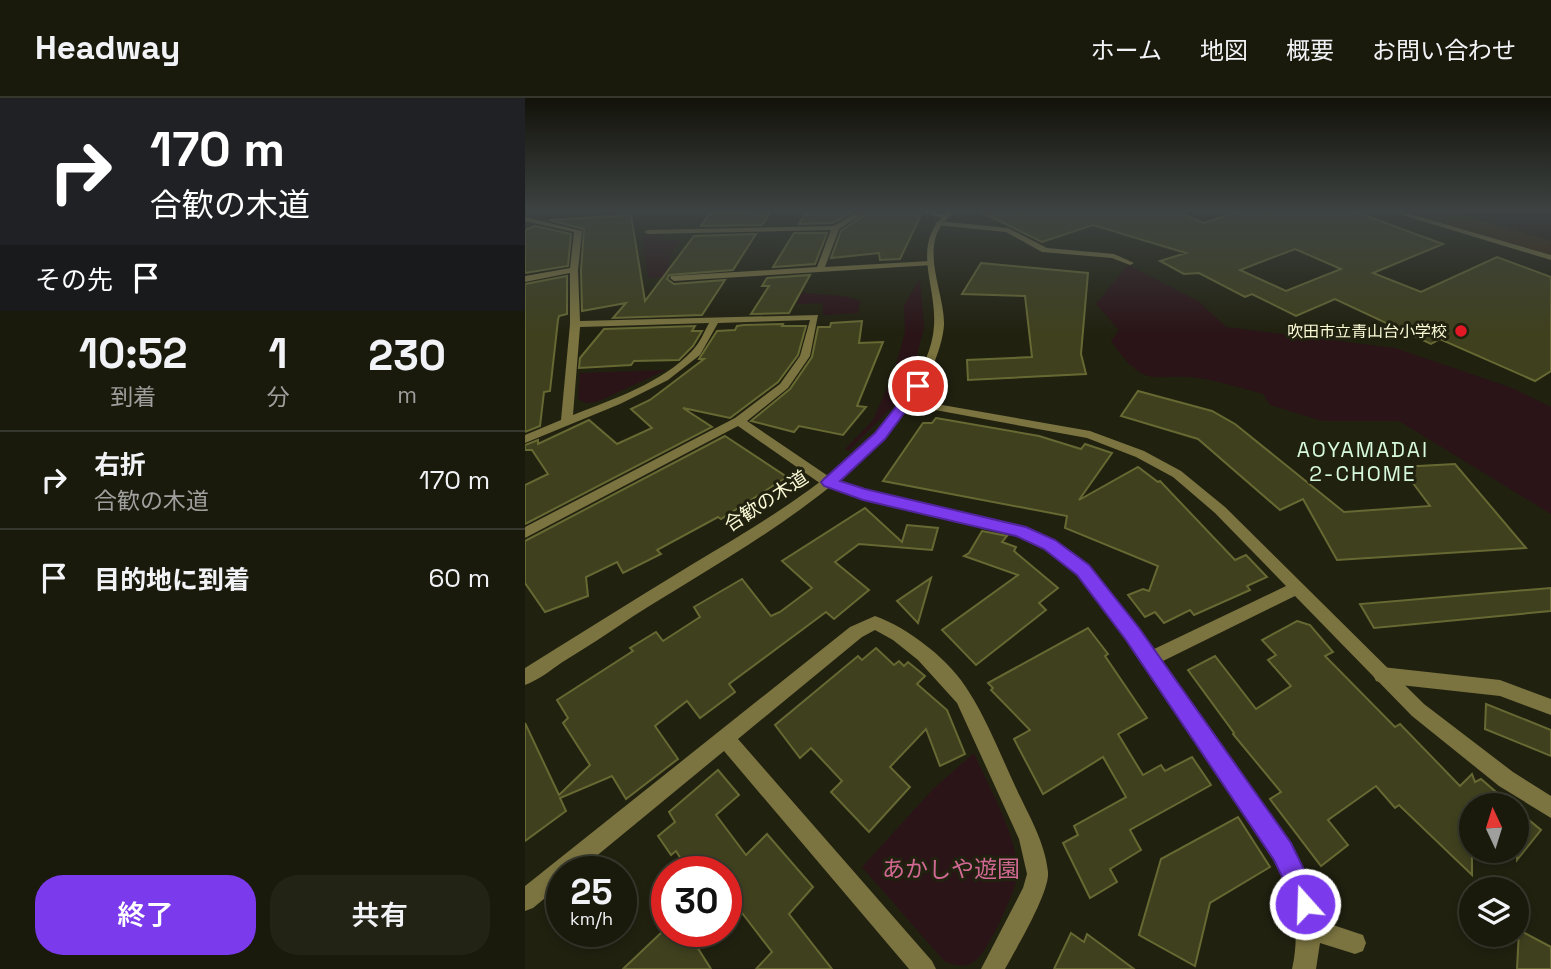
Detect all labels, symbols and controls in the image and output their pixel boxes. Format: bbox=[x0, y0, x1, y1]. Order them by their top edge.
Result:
text: Headway bbox=[35, 27, 180, 69]
text: ホーム bbox=[1091, 35, 1162, 66]
text: 地図 bbox=[1200, 35, 1248, 66]
text: 概要 bbox=[1286, 35, 1334, 66]
text: お問い合わせ bbox=[1372, 35, 1516, 66]
text: 170 m bbox=[150, 118, 285, 180]
icon: right bbox=[35, 126, 126, 217]
text: 合歓の木道 bbox=[150, 185, 310, 225]
icon: arrive bbox=[127, 259, 165, 297]
text: その先 bbox=[35, 263, 113, 297]
place label: 吹田市立青山台小学校 bbox=[1287, 321, 1447, 342]
marker: 吹田市立青山台小学校 bbox=[1453, 323, 1469, 339]
text: 10:52 bbox=[79, 327, 187, 380]
text: 1 bbox=[268, 327, 287, 380]
text: 230 bbox=[368, 329, 446, 382]
pin bbox=[888, 356, 948, 416]
icon: arrive bbox=[899, 367, 937, 405]
text: m bbox=[397, 380, 417, 410]
text: 到着 bbox=[110, 382, 156, 412]
text: 分 bbox=[266, 382, 289, 412]
district label: AOYAMADAI 2-CHOME bbox=[1297, 436, 1429, 487]
text: 右折 bbox=[94, 448, 146, 482]
icon: right bbox=[35, 461, 73, 499]
text: 170 m bbox=[419, 463, 490, 497]
street label: 合歓の木道 bbox=[719, 465, 813, 537]
text: 合歓の木道 bbox=[94, 486, 209, 516]
icon: arrive bbox=[35, 559, 73, 597]
text: 60 m bbox=[428, 561, 490, 595]
text: 目的地に到着 bbox=[94, 563, 250, 597]
north arrow bbox=[1459, 793, 1529, 863]
map controls bbox=[1459, 793, 1529, 947]
park label: あかしや遊園 bbox=[882, 854, 1020, 884]
speed limit sign: 30 bbox=[651, 856, 742, 947]
position arrow bbox=[1268, 867, 1342, 941]
text: 25 bbox=[571, 870, 612, 914]
button: 終了 bbox=[35, 875, 256, 955]
button: 共有 bbox=[270, 875, 490, 955]
button: layers bbox=[1459, 877, 1529, 947]
text: km/h bbox=[570, 907, 613, 930]

